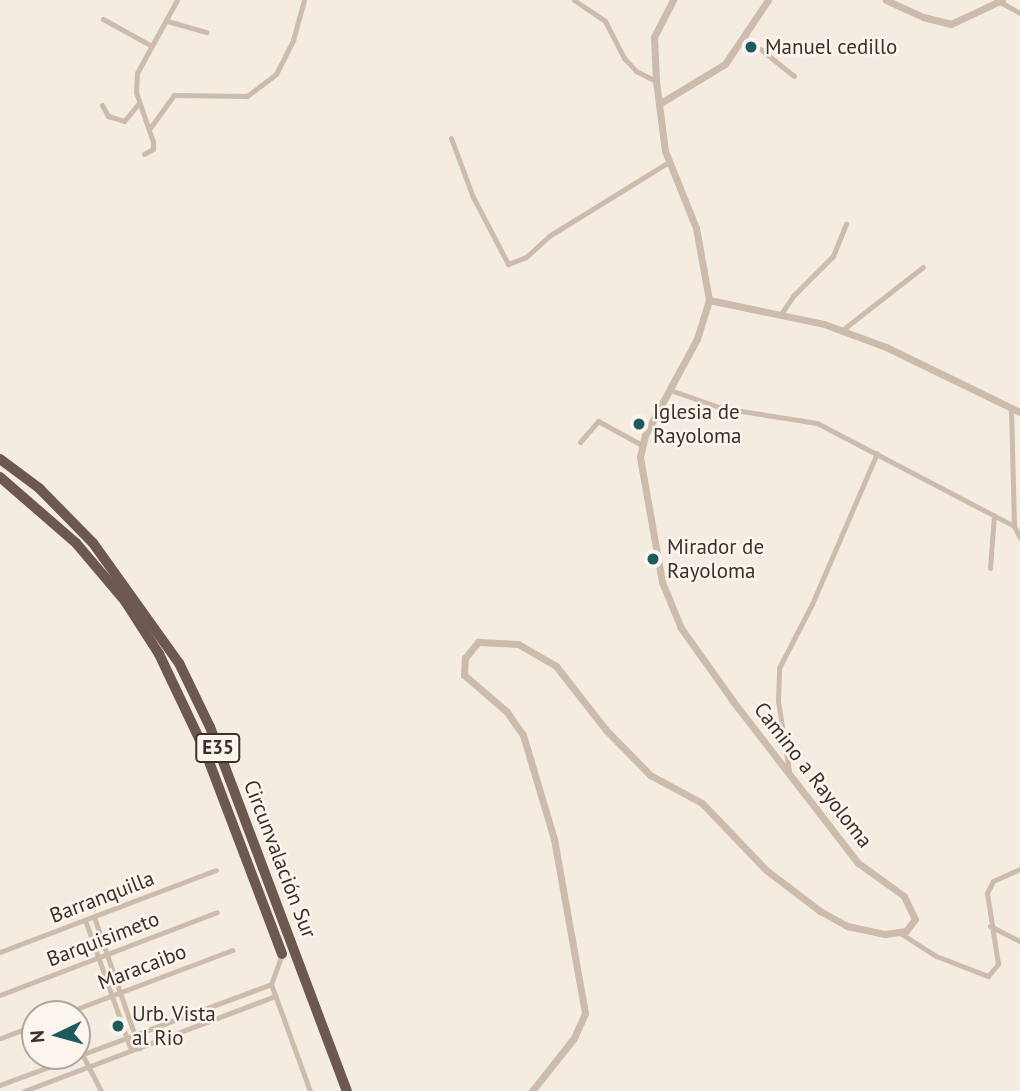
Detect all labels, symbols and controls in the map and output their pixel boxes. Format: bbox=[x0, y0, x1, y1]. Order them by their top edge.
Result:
place label: Manuel cedillo bbox=[765, 34, 897, 60]
marker: Manuel cedillo bbox=[743, 39, 759, 55]
place label: Iglesia de Rayoloma bbox=[653, 399, 741, 449]
marker: Iglesia de Rayoloma bbox=[631, 416, 647, 432]
place label: Mirador de Rayoloma bbox=[667, 534, 764, 584]
marker: Mirador de Rayoloma bbox=[645, 551, 661, 567]
street label: Camino a Rayoloma bbox=[748, 697, 878, 853]
road number: E35 bbox=[195, 733, 241, 764]
street label: Circunvalación Sur bbox=[238, 776, 322, 942]
street label: Barranquilla bbox=[46, 866, 158, 928]
street label: Barquisimeto bbox=[43, 906, 163, 972]
street label: Maracaibo bbox=[94, 939, 190, 995]
north arrow bbox=[21, 1000, 91, 1070]
place label: Urb. Vista al Rio bbox=[132, 1001, 218, 1051]
marker: Urb. Vista al Rio bbox=[110, 1018, 126, 1034]
text: N bbox=[25, 1029, 50, 1044]

